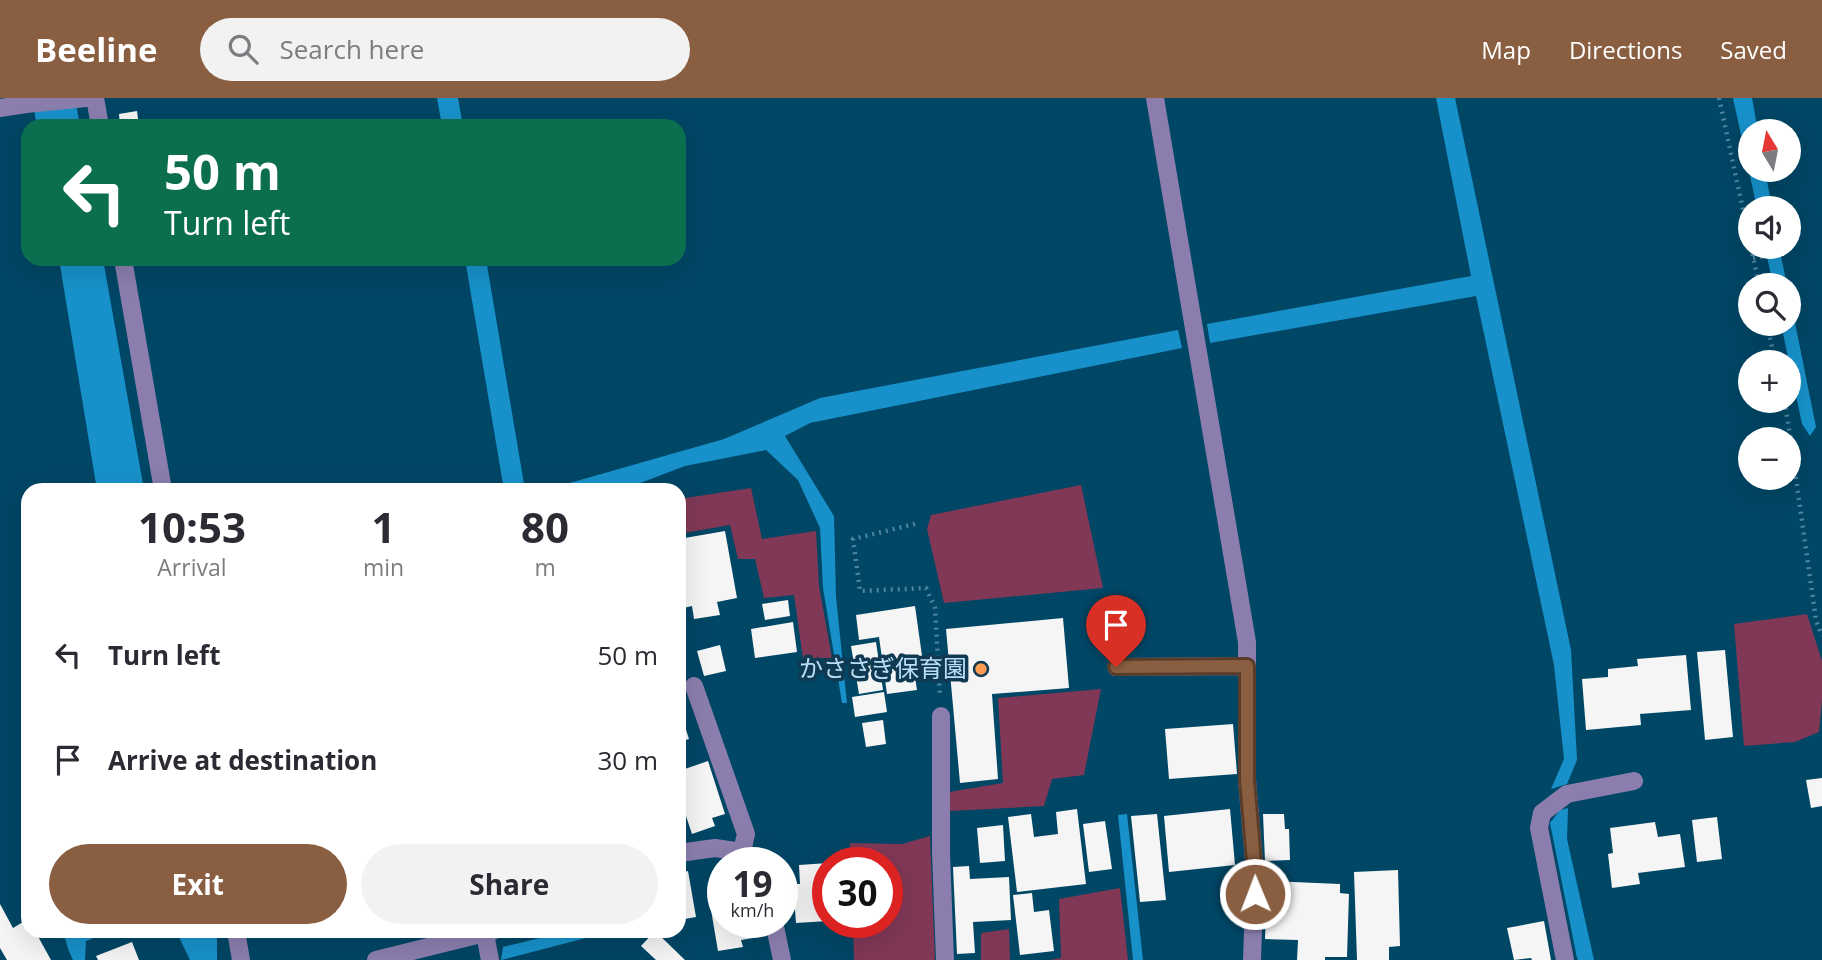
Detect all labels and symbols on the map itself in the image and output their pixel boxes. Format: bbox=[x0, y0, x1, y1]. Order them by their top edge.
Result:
north arrow bbox=[1738, 119, 1801, 182]
pin bbox=[1086, 595, 1146, 667]
place label: かささぎ保育園 bbox=[799, 651, 967, 684]
marker: かささぎ保育園 bbox=[973, 661, 989, 677]
speed limit sign: 30 bbox=[812, 847, 903, 938]
position arrow bbox=[1218, 857, 1292, 931]

